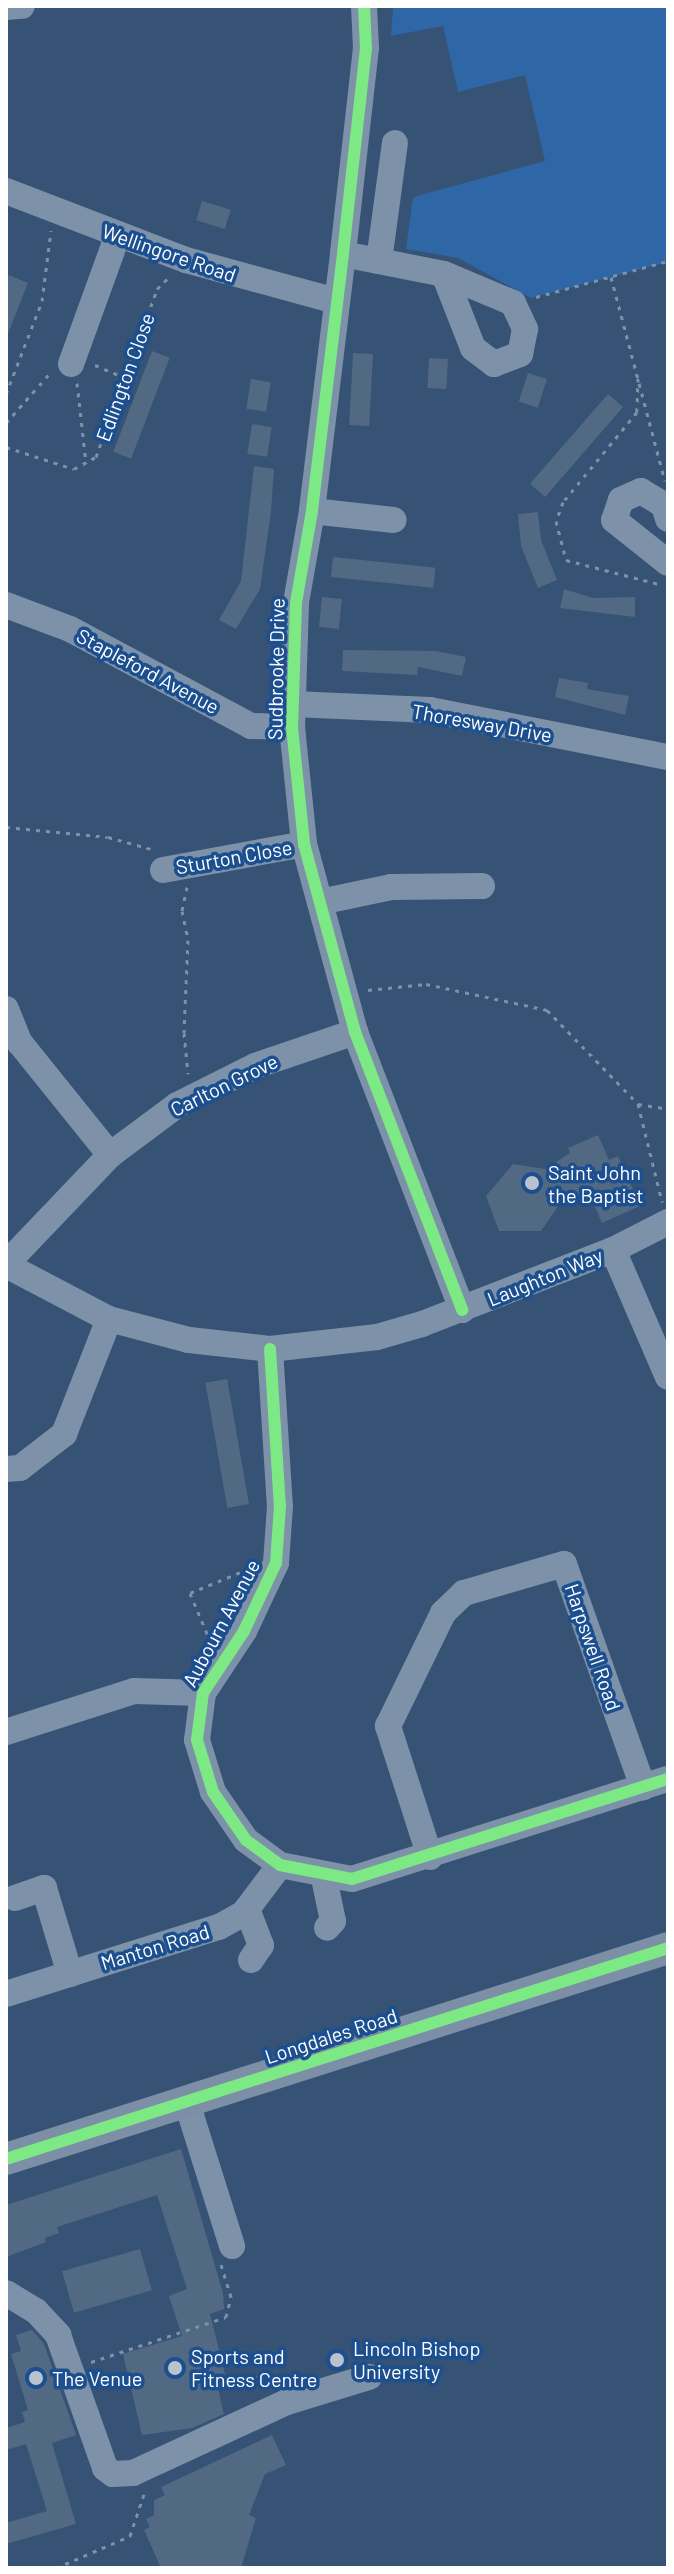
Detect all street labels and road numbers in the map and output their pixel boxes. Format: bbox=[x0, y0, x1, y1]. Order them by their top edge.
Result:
street label: Wellingore Road bbox=[99, 219, 239, 287]
street label: Edlington Close bbox=[91, 310, 159, 444]
street label: Sudbrooke Drive bbox=[263, 598, 289, 740]
street label: Stapleford Avenue bbox=[73, 623, 223, 719]
street label: Thoresway Drive bbox=[410, 699, 554, 747]
street label: Sturton Close bbox=[174, 835, 294, 879]
street label: Carlton Grove bbox=[166, 1049, 282, 1121]
street label: Laughton Way bbox=[484, 1243, 606, 1311]
street label: Aubourn Avenue bbox=[177, 1555, 265, 1691]
street label: Harpswell Road bbox=[560, 1580, 626, 1714]
street label: Manton Road bbox=[98, 1919, 212, 1975]
street label: Longdales Road bbox=[262, 2003, 400, 2069]

